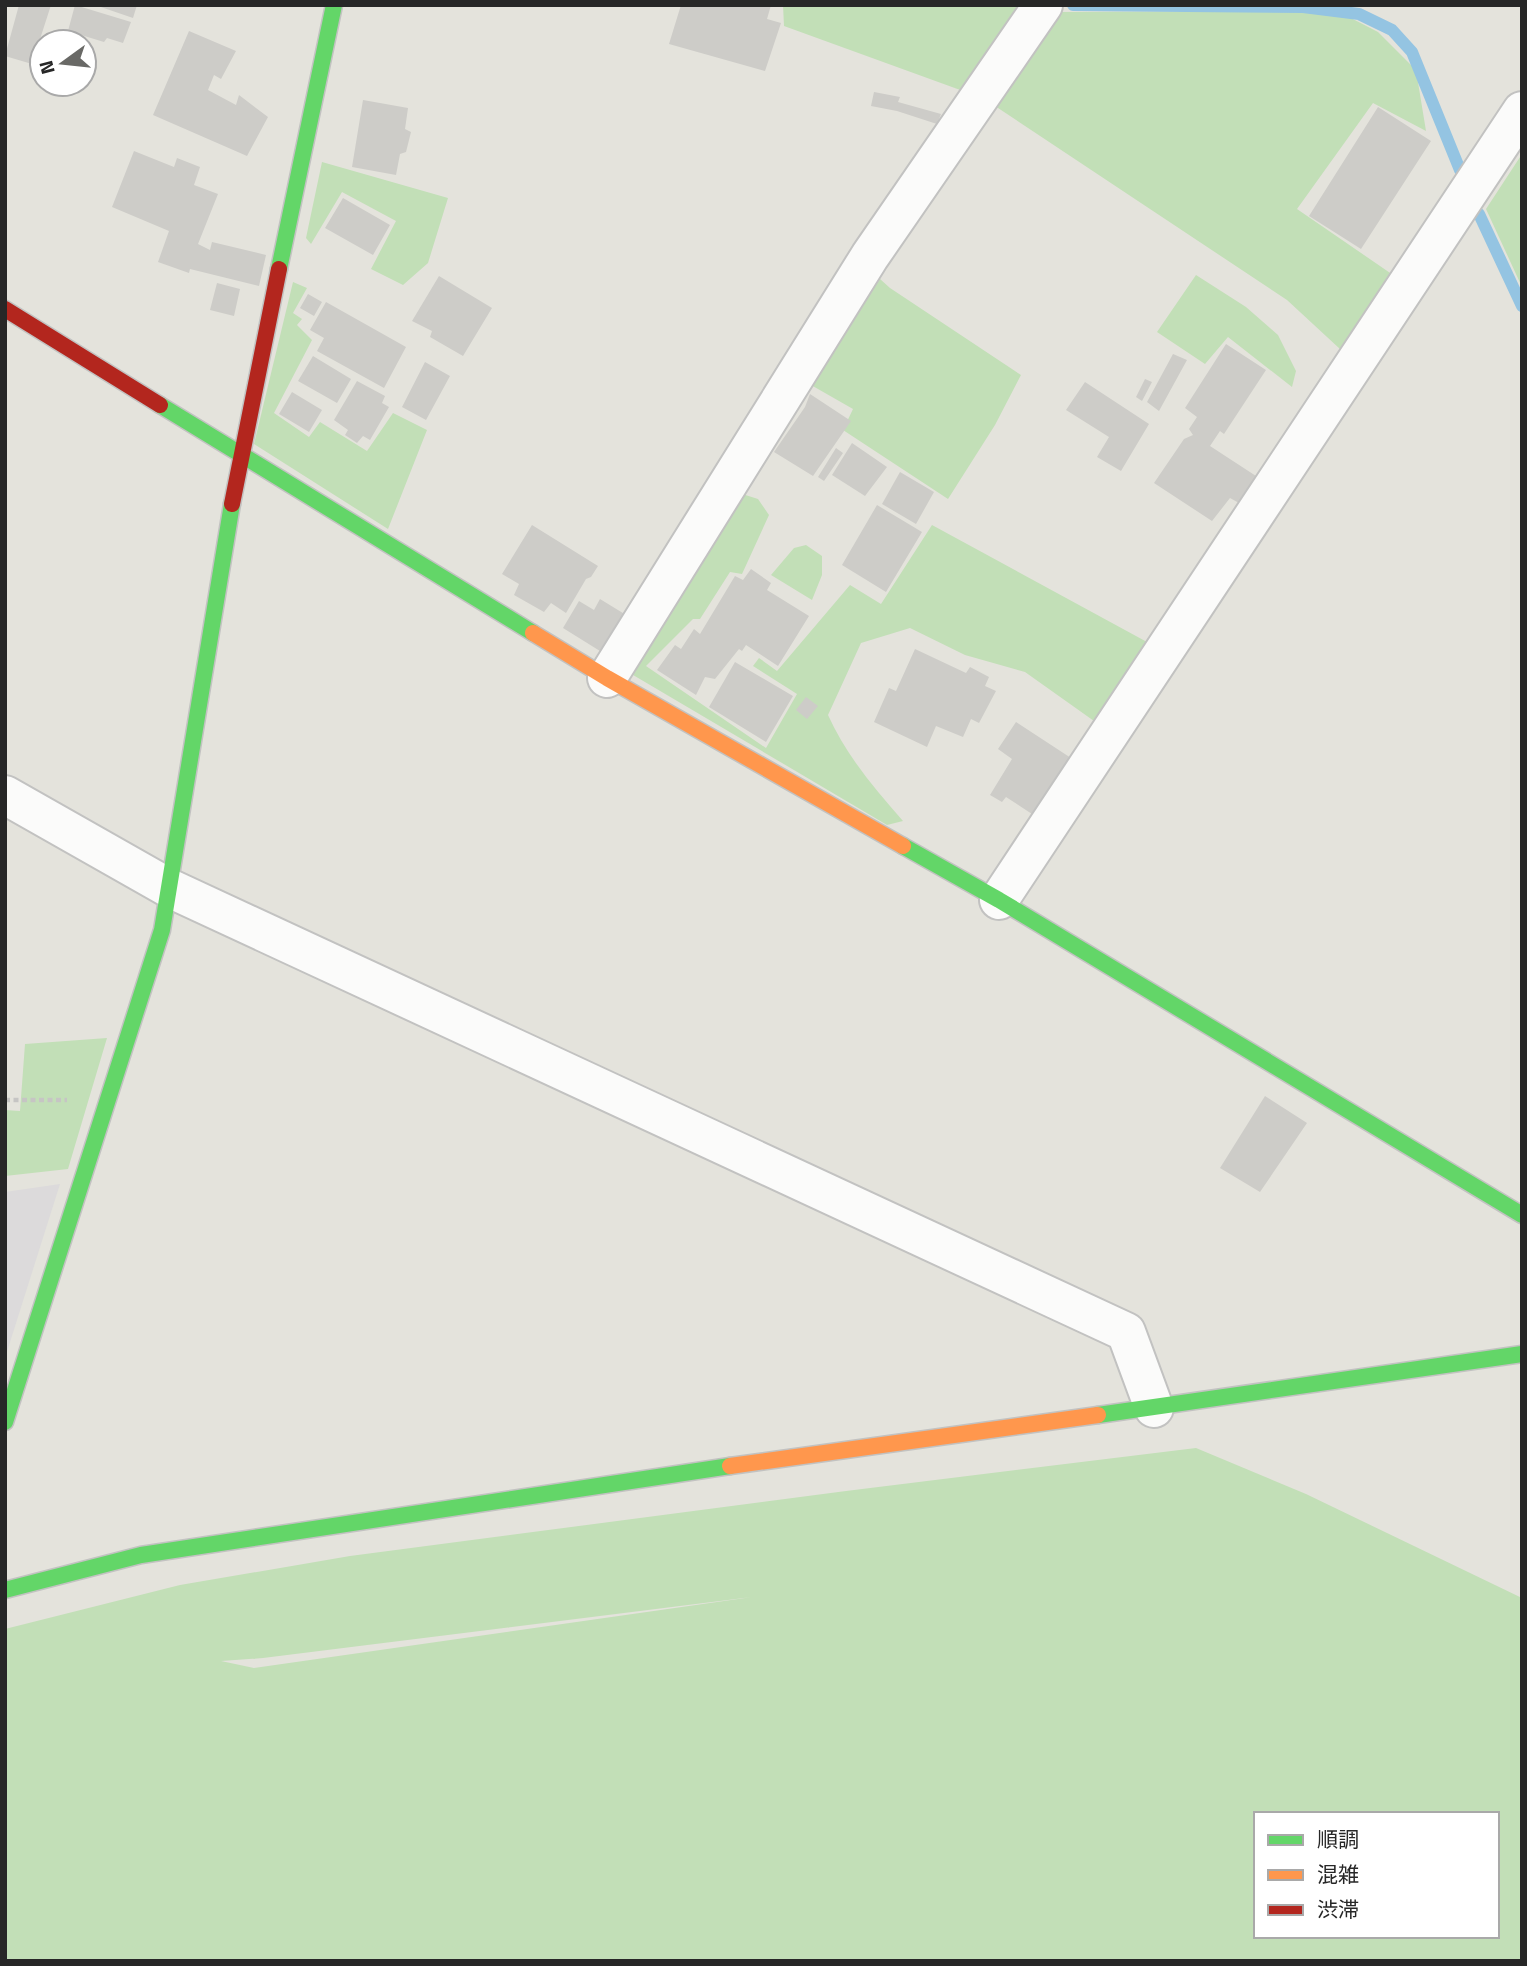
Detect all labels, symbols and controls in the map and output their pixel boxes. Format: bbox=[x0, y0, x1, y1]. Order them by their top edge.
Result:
north arrow bbox=[28, 28, 98, 98]
text: N bbox=[30, 57, 62, 78]
legend bbox=[1254, 1812, 1499, 1938]
text: 順調 bbox=[1317, 1823, 1359, 1855]
text: 混雑 bbox=[1317, 1858, 1359, 1890]
text: 渋滞 bbox=[1317, 1893, 1359, 1925]

